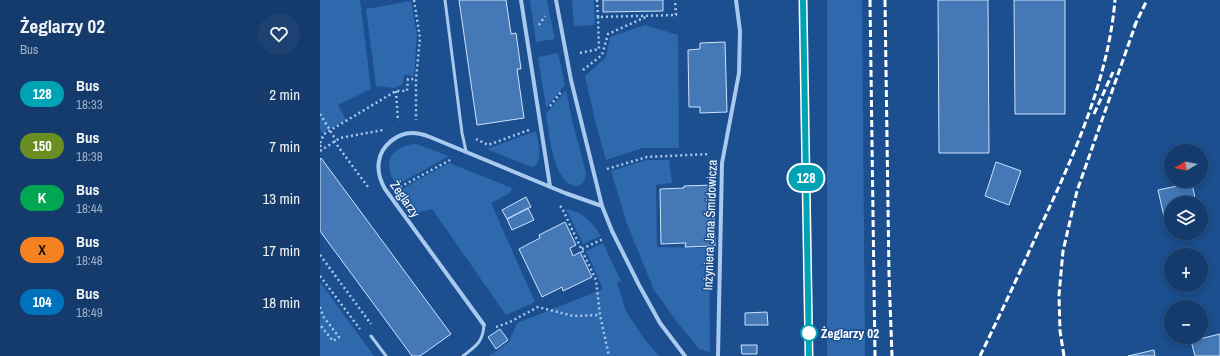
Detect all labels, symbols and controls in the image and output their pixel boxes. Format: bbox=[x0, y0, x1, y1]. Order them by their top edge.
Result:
text: Żeglarzy 02 bbox=[20, 13, 105, 39]
button: heart bbox=[258, 13, 300, 55]
text: Bus bbox=[20, 41, 38, 58]
text: Bus bbox=[76, 75, 99, 96]
text: 2 min bbox=[269, 84, 300, 105]
text: 128 bbox=[32, 85, 52, 103]
text: 18:33 bbox=[76, 96, 103, 113]
text: Bus bbox=[76, 127, 99, 148]
text: 7 min bbox=[269, 136, 300, 157]
text: 150 bbox=[32, 137, 52, 155]
north arrow bbox=[1164, 144, 1208, 188]
map controls bbox=[1164, 144, 1208, 344]
text: 18:38 bbox=[76, 148, 103, 165]
street label: Inżyniera Jana Śmidowicza bbox=[699, 159, 721, 291]
line badge: 128 bbox=[783, 165, 829, 191]
text: 128 bbox=[796, 169, 816, 187]
street label: Żeglarzy bbox=[386, 177, 424, 221]
text: Bus bbox=[76, 179, 99, 200]
text: 13 min bbox=[262, 188, 300, 209]
text: K bbox=[38, 189, 46, 207]
button: layers bbox=[1164, 196, 1208, 240]
text: 18:44 bbox=[76, 200, 103, 217]
text: Bus bbox=[76, 231, 99, 252]
text: 17 min bbox=[262, 240, 300, 261]
text: X bbox=[38, 241, 46, 259]
button: + bbox=[1164, 248, 1208, 292]
text: 18:48 bbox=[76, 252, 103, 269]
text: Bus bbox=[76, 283, 99, 304]
text: 18 min bbox=[262, 292, 300, 313]
text: 104 bbox=[32, 293, 52, 311]
button: − bbox=[1164, 300, 1208, 344]
text: 18:49 bbox=[76, 304, 103, 321]
marker: Żeglarzy 02 bbox=[800, 324, 818, 342]
place label: Żeglarzy 02 bbox=[821, 325, 879, 342]

